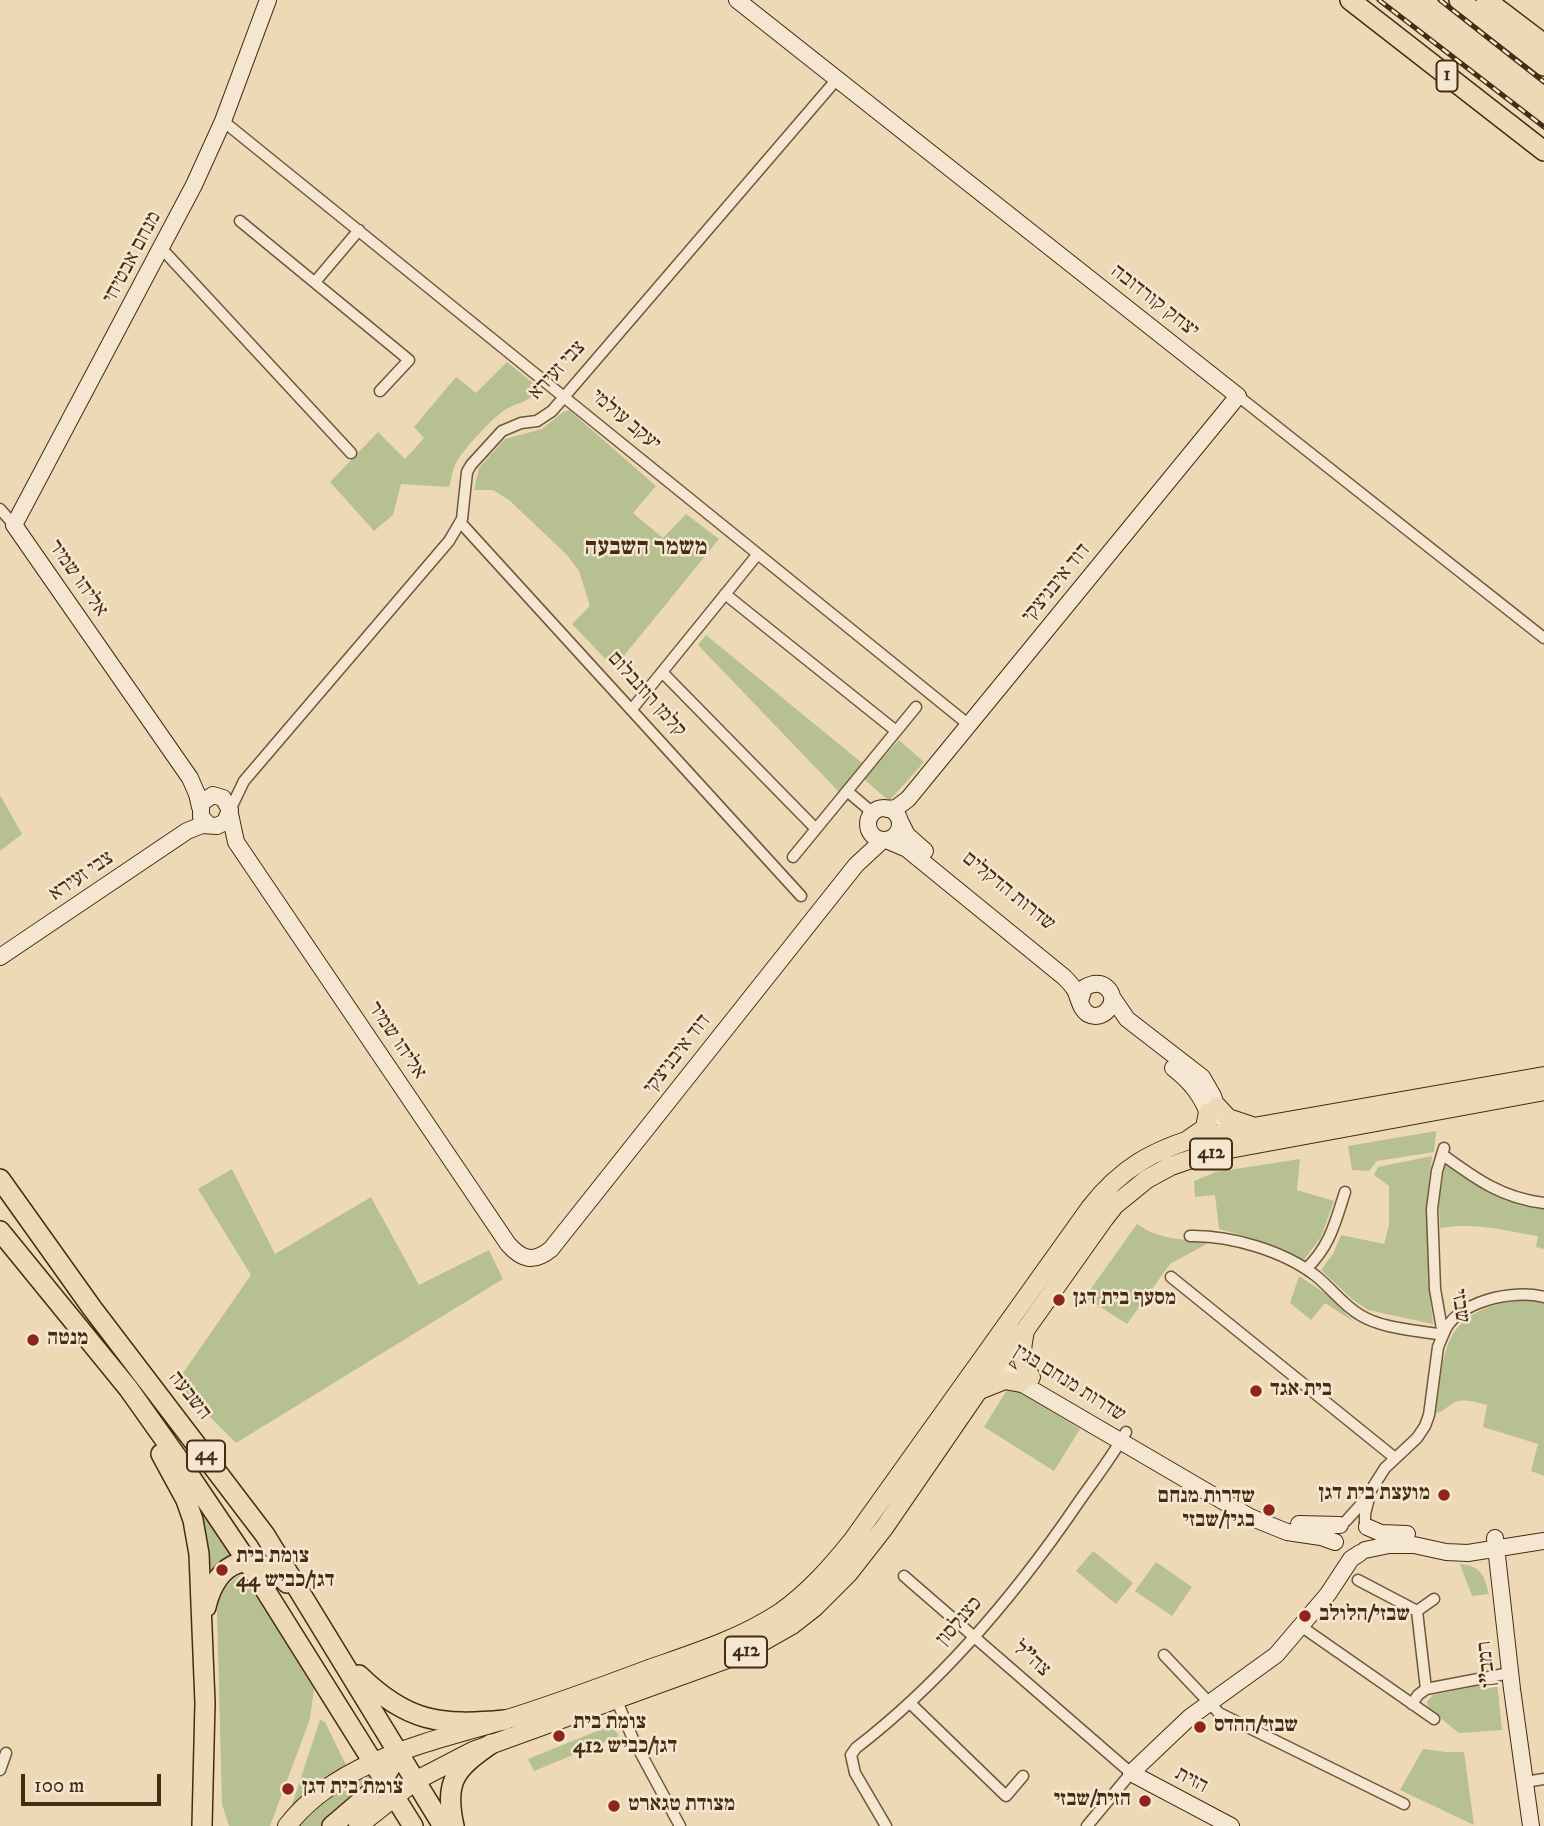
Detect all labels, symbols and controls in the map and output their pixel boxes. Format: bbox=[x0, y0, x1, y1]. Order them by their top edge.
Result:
road number: 1 bbox=[1436, 60, 1458, 92]
street label: מנחם אבטיחי bbox=[98, 208, 168, 308]
street label: יצחק קורדובה bbox=[1105, 260, 1203, 344]
street label: צבי זעירא bbox=[524, 336, 592, 406]
street label: יעקב עולמי bbox=[585, 384, 665, 458]
district label: משמר השבעה bbox=[585, 535, 707, 563]
street label: אליהו שמיר bbox=[41, 536, 113, 622]
street label: דוד איבניצקי bbox=[1017, 539, 1097, 629]
street label: קלמן רוזנבלום bbox=[601, 647, 691, 743]
street label: צבי זעירא bbox=[45, 846, 119, 908]
street label: שדרות הדקלים bbox=[956, 847, 1060, 937]
street label: אליהו שמיר bbox=[361, 997, 431, 1085]
street label: דוד איבניצקי bbox=[639, 1010, 717, 1100]
road number: 412 bbox=[1190, 1138, 1232, 1170]
place label: מסעף בית דגן bbox=[1073, 1287, 1176, 1313]
street label: שבזי bbox=[1444, 1287, 1474, 1325]
marker: מסעף בית דגן bbox=[1051, 1292, 1067, 1308]
place label: מנטה bbox=[47, 1327, 88, 1353]
marker: מנטה bbox=[25, 1332, 41, 1348]
street label: שדרות מנחם בגין bbox=[1008, 1340, 1130, 1428]
street label: השבעה bbox=[162, 1366, 216, 1426]
place label: בית אגד bbox=[1270, 1378, 1332, 1404]
marker: בית אגד bbox=[1248, 1383, 1264, 1399]
road number: 44 bbox=[187, 1440, 225, 1472]
place label: מועצת בית דגן bbox=[1319, 1482, 1430, 1508]
place label: שדרות מנחם בגין/שבזי bbox=[1157, 1485, 1255, 1535]
marker: מועצת בית דגן bbox=[1436, 1487, 1452, 1503]
marker: שדרות מנחם בגין/שבזי bbox=[1261, 1502, 1277, 1518]
place label: צומת בית דגן/כביש 44 bbox=[236, 1545, 334, 1595]
marker: צומת בית דגן/כביש 44 bbox=[214, 1562, 230, 1578]
street label: כצנלסון bbox=[932, 1592, 988, 1652]
place label: שבזי/הלולב bbox=[1319, 1603, 1410, 1629]
marker: שבזי/הלולב bbox=[1297, 1608, 1313, 1624]
road number: 412 bbox=[725, 1636, 767, 1668]
street label: צה"ל bbox=[1007, 1637, 1055, 1683]
street label: רמב"ן bbox=[1473, 1639, 1503, 1689]
place label: צומת בית דגן/כביש 412 bbox=[573, 1711, 677, 1761]
place label: שבזי/ההדס bbox=[1214, 1714, 1298, 1740]
marker: שבזי/ההדס bbox=[1192, 1719, 1208, 1735]
marker: צומת בית דגן/כביש 412 bbox=[551, 1728, 567, 1744]
scale bar bbox=[24, 1759, 164, 1803]
street label: הזית bbox=[1170, 1762, 1212, 1800]
text: 100 m bbox=[34, 1773, 85, 1799]
place label: צומת בית דגן bbox=[302, 1776, 403, 1802]
marker: צומת בית דגן bbox=[280, 1781, 296, 1797]
place label: הזית/שבזי bbox=[1054, 1788, 1131, 1814]
place label: מצודת טגארט bbox=[628, 1793, 735, 1819]
marker: הזית/שבזי bbox=[1137, 1793, 1153, 1809]
marker: מצודת טגארט bbox=[606, 1798, 622, 1814]

